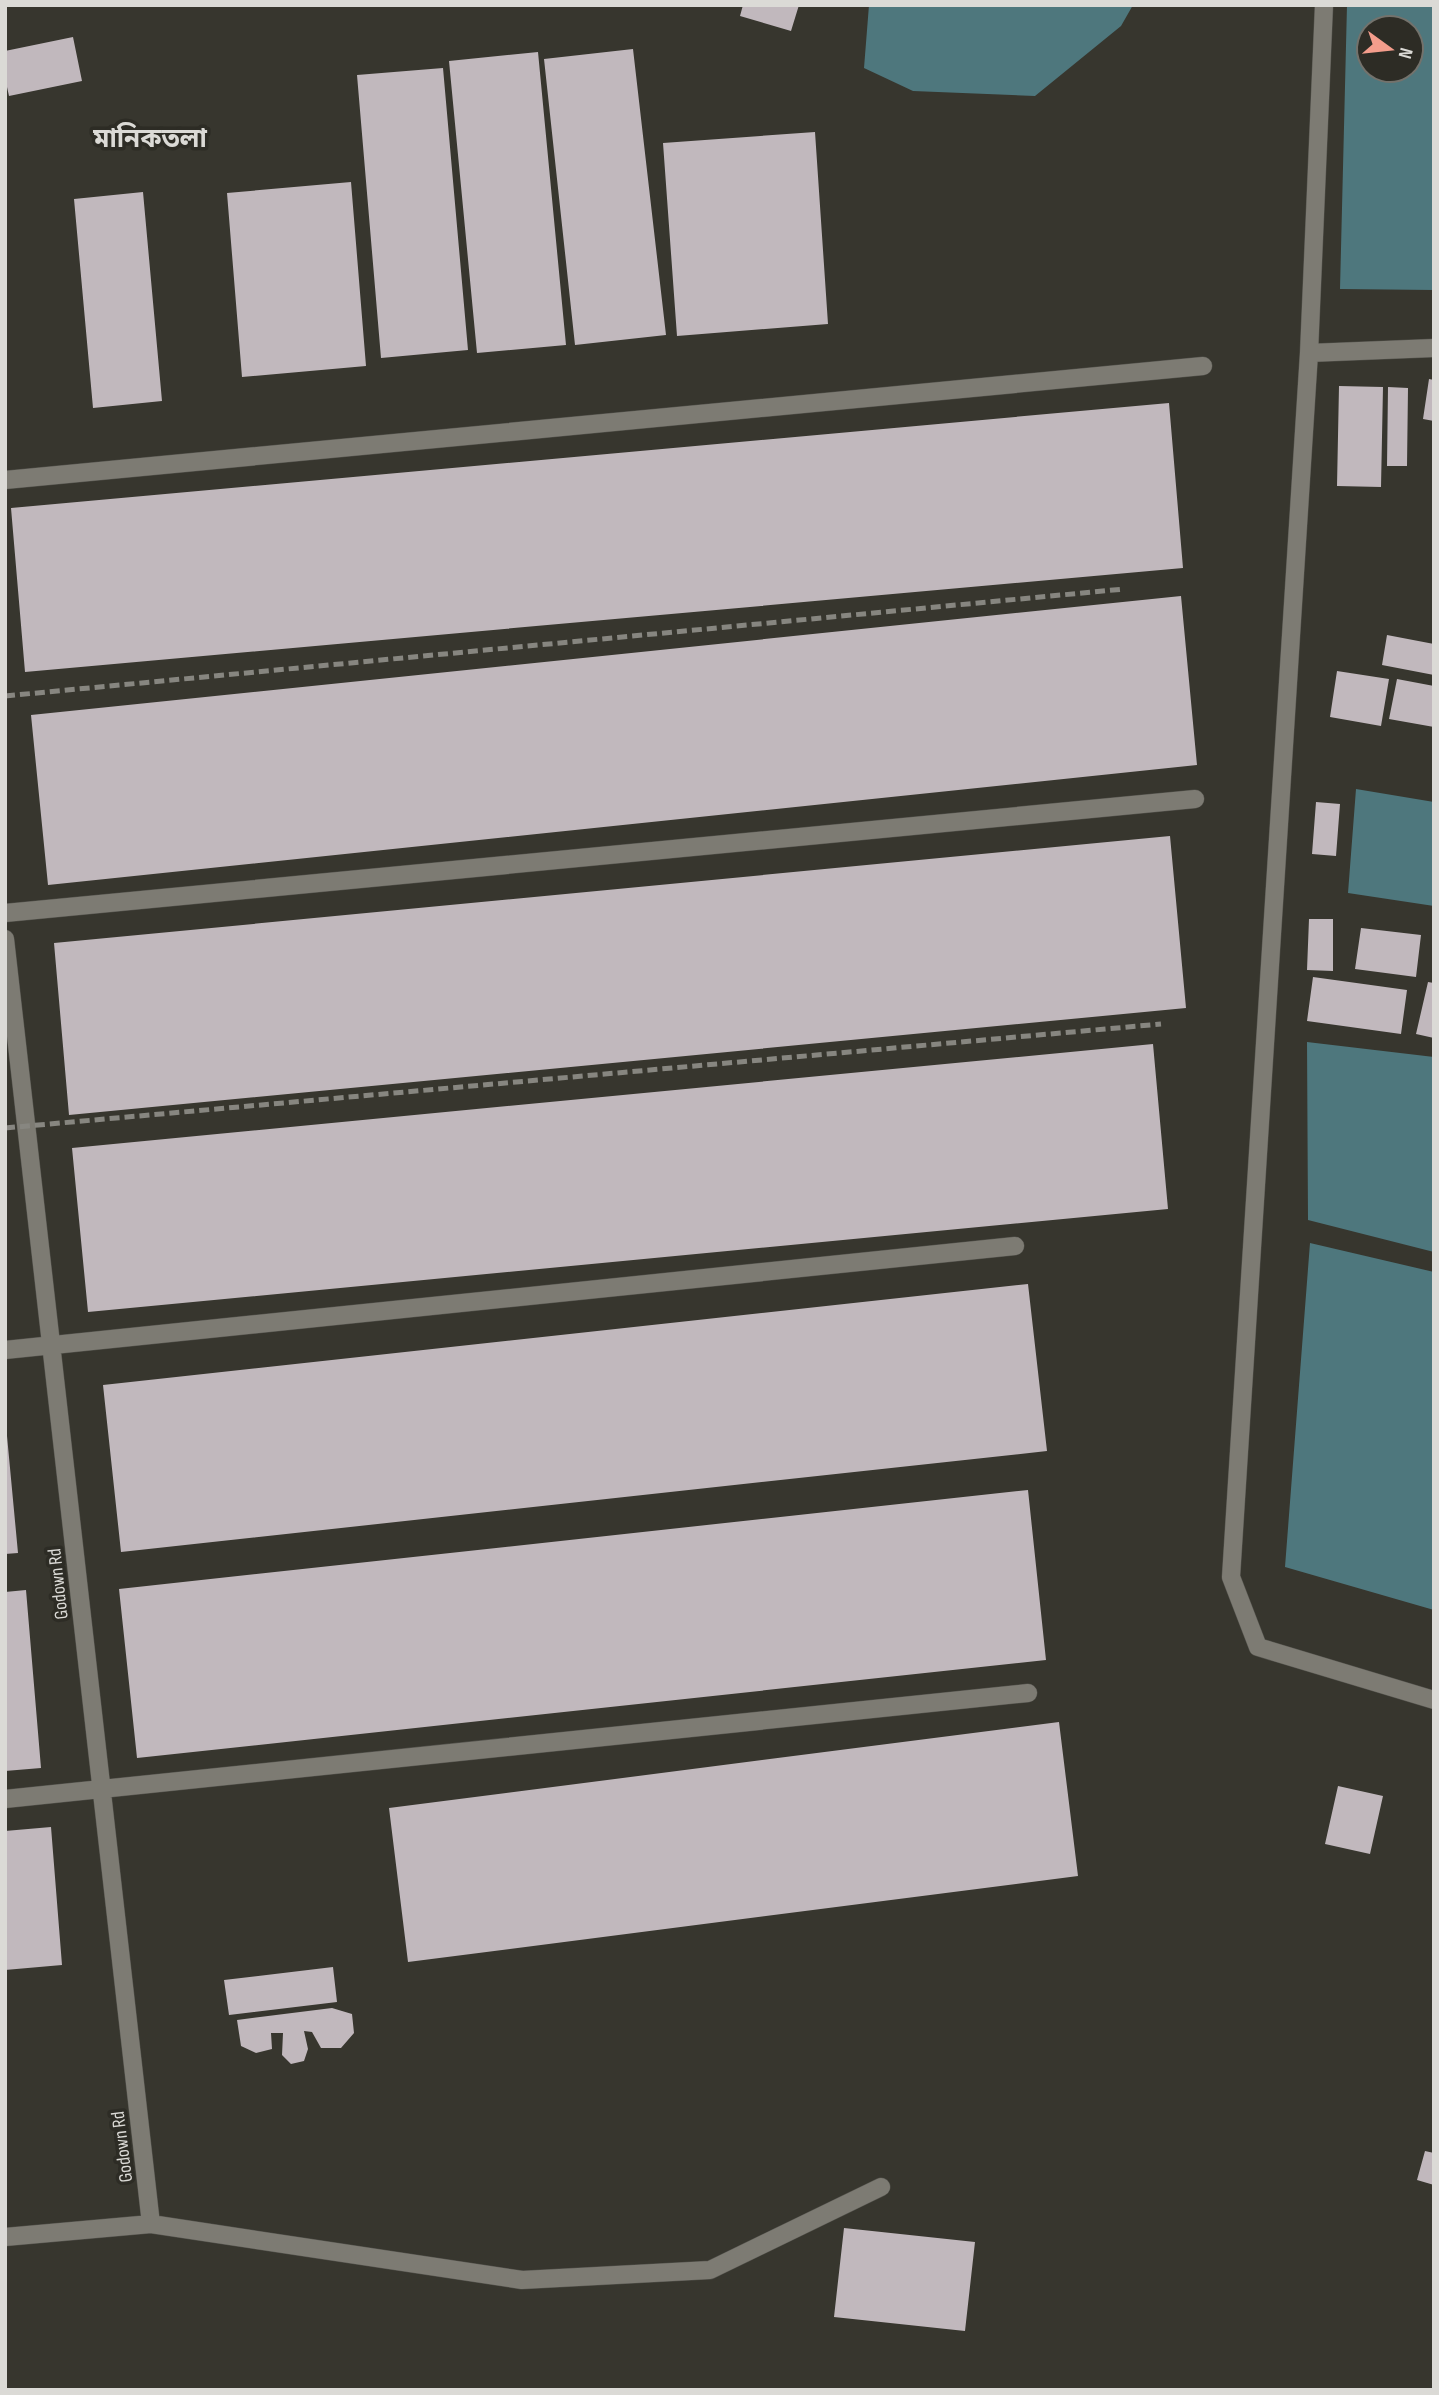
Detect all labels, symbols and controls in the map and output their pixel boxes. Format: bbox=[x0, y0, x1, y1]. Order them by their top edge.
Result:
north arrow bbox=[1355, 14, 1425, 84]
text: N bbox=[1393, 45, 1417, 61]
district label: মানিকতলা bbox=[92, 122, 207, 155]
street label: Godown Rd bbox=[43, 1547, 74, 1621]
street label: Godown Rd bbox=[107, 2110, 138, 2184]

